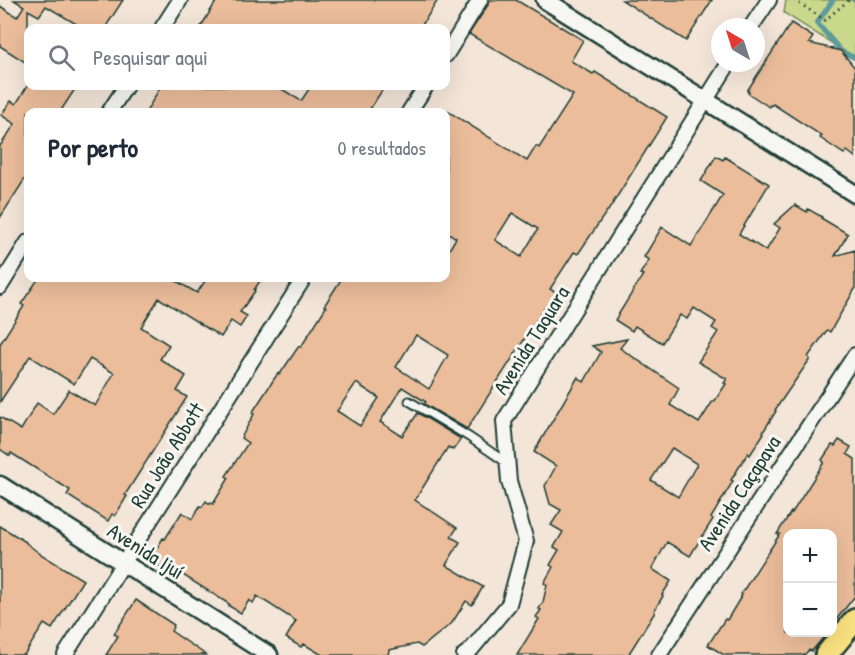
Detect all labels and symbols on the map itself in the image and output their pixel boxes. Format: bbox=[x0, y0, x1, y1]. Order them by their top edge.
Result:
north arrow bbox=[711, 18, 765, 72]
street label: Avenida Taquara bbox=[486, 280, 576, 400]
street label: Rua João Abbott bbox=[123, 396, 211, 513]
street label: Avenida Caçapava bbox=[691, 430, 787, 556]
street label: Avenida Ijuí bbox=[102, 516, 190, 586]

